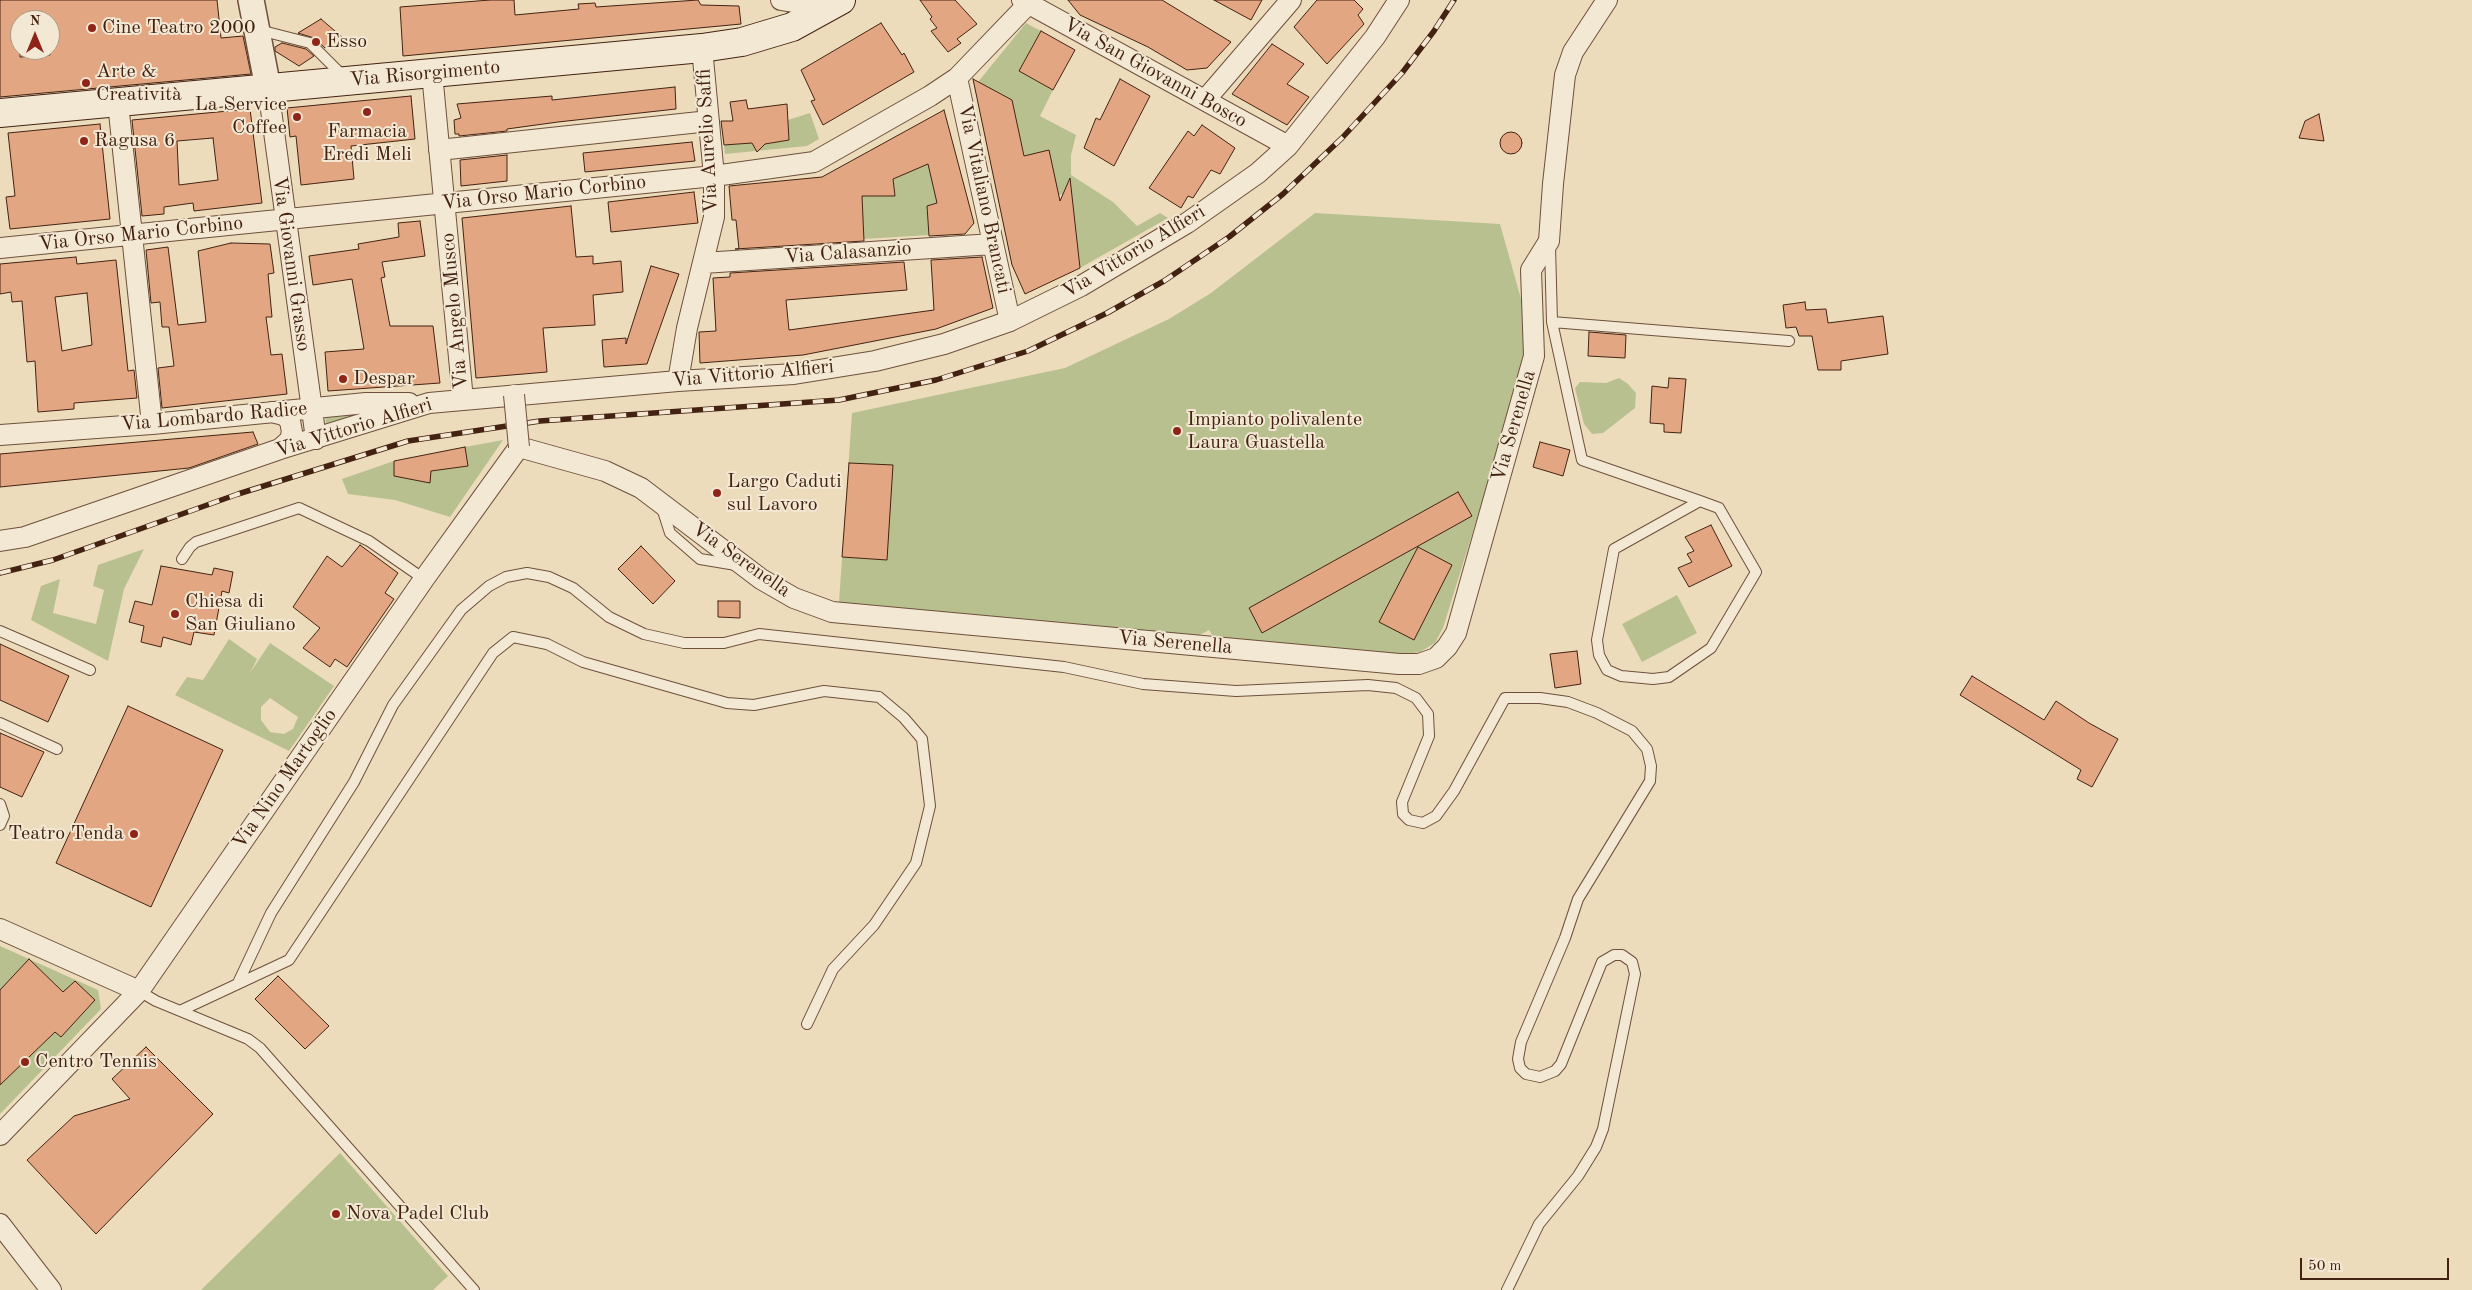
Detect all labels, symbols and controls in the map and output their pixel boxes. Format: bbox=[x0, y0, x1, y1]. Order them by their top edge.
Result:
north arrow bbox=[10, 10, 60, 60]
street label: Via San Giovanni Bosco bbox=[1059, 12, 1251, 134]
text: N bbox=[30, 14, 40, 28]
place label: Cine Teatro 2000 bbox=[102, 16, 256, 40]
marker: Cine Teatro 2000 bbox=[86, 22, 98, 34]
place label: Esso bbox=[326, 30, 367, 54]
marker: Esso bbox=[310, 36, 322, 48]
street label: Via Risorgimento bbox=[349, 55, 501, 93]
place label: Arte & Creatività bbox=[96, 60, 182, 107]
street label: Via Aurelio Saffi bbox=[692, 68, 724, 214]
marker: Arte & Creatività bbox=[80, 77, 92, 89]
place label: La Service Coffee bbox=[194, 93, 287, 140]
street label: Via Vitaliano Brancati bbox=[952, 102, 1016, 296]
marker: Farmacia Eredi Meli bbox=[361, 106, 373, 118]
marker: La Service Coffee bbox=[291, 111, 303, 123]
place label: Farmacia Eredi Meli bbox=[322, 120, 412, 167]
place label: Ragusa 6 bbox=[94, 129, 175, 153]
marker: Ragusa 6 bbox=[78, 135, 90, 147]
street label: Via Orso Mario Corbino bbox=[441, 170, 647, 216]
street label: Via Giovanni Grasso bbox=[267, 175, 315, 353]
street label: Via Vittorio Alfieri bbox=[1058, 200, 1210, 304]
street label: Via Orso Mario Corbino bbox=[38, 211, 244, 257]
street label: Via Angelo Musco bbox=[436, 232, 474, 390]
street label: Via Calasanzio bbox=[784, 237, 912, 269]
street label: Via Vittorio Alfieri bbox=[671, 355, 835, 393]
place label: Despar bbox=[353, 367, 415, 391]
street label: Via Serenella bbox=[1487, 367, 1541, 485]
marker: Despar bbox=[337, 373, 349, 385]
street label: Via Vittorio Alfieri bbox=[273, 393, 435, 463]
street label: Via Lombardo Radice bbox=[120, 397, 308, 437]
place label: Impianto polivalente Laura Guastella bbox=[1187, 408, 1362, 455]
marker: Impianto polivalente Laura Guastella bbox=[1171, 425, 1183, 437]
place label: Largo Caduti sul Lavoro bbox=[727, 470, 842, 517]
marker: Largo Caduti sul Lavoro bbox=[711, 487, 723, 499]
street label: Via Serenella bbox=[687, 517, 795, 603]
place label: Chiesa di San Giuliano bbox=[185, 590, 296, 637]
marker: Chiesa di San Giuliano bbox=[169, 608, 181, 620]
street label: Via Serenella bbox=[1117, 626, 1233, 660]
street label: Via Nino Martoglio bbox=[228, 704, 342, 854]
place label: Teatro Tenda bbox=[8, 822, 124, 846]
marker: Teatro Tenda bbox=[128, 828, 140, 840]
place label: Centro Tennis bbox=[35, 1050, 157, 1074]
marker: Centro Tennis bbox=[19, 1056, 31, 1068]
place label: Nova Padel Club bbox=[346, 1202, 489, 1226]
marker: Nova Padel Club bbox=[330, 1208, 342, 1220]
scale bar bbox=[2302, 1248, 2451, 1280]
text: 50 m bbox=[2308, 1259, 2342, 1274]

